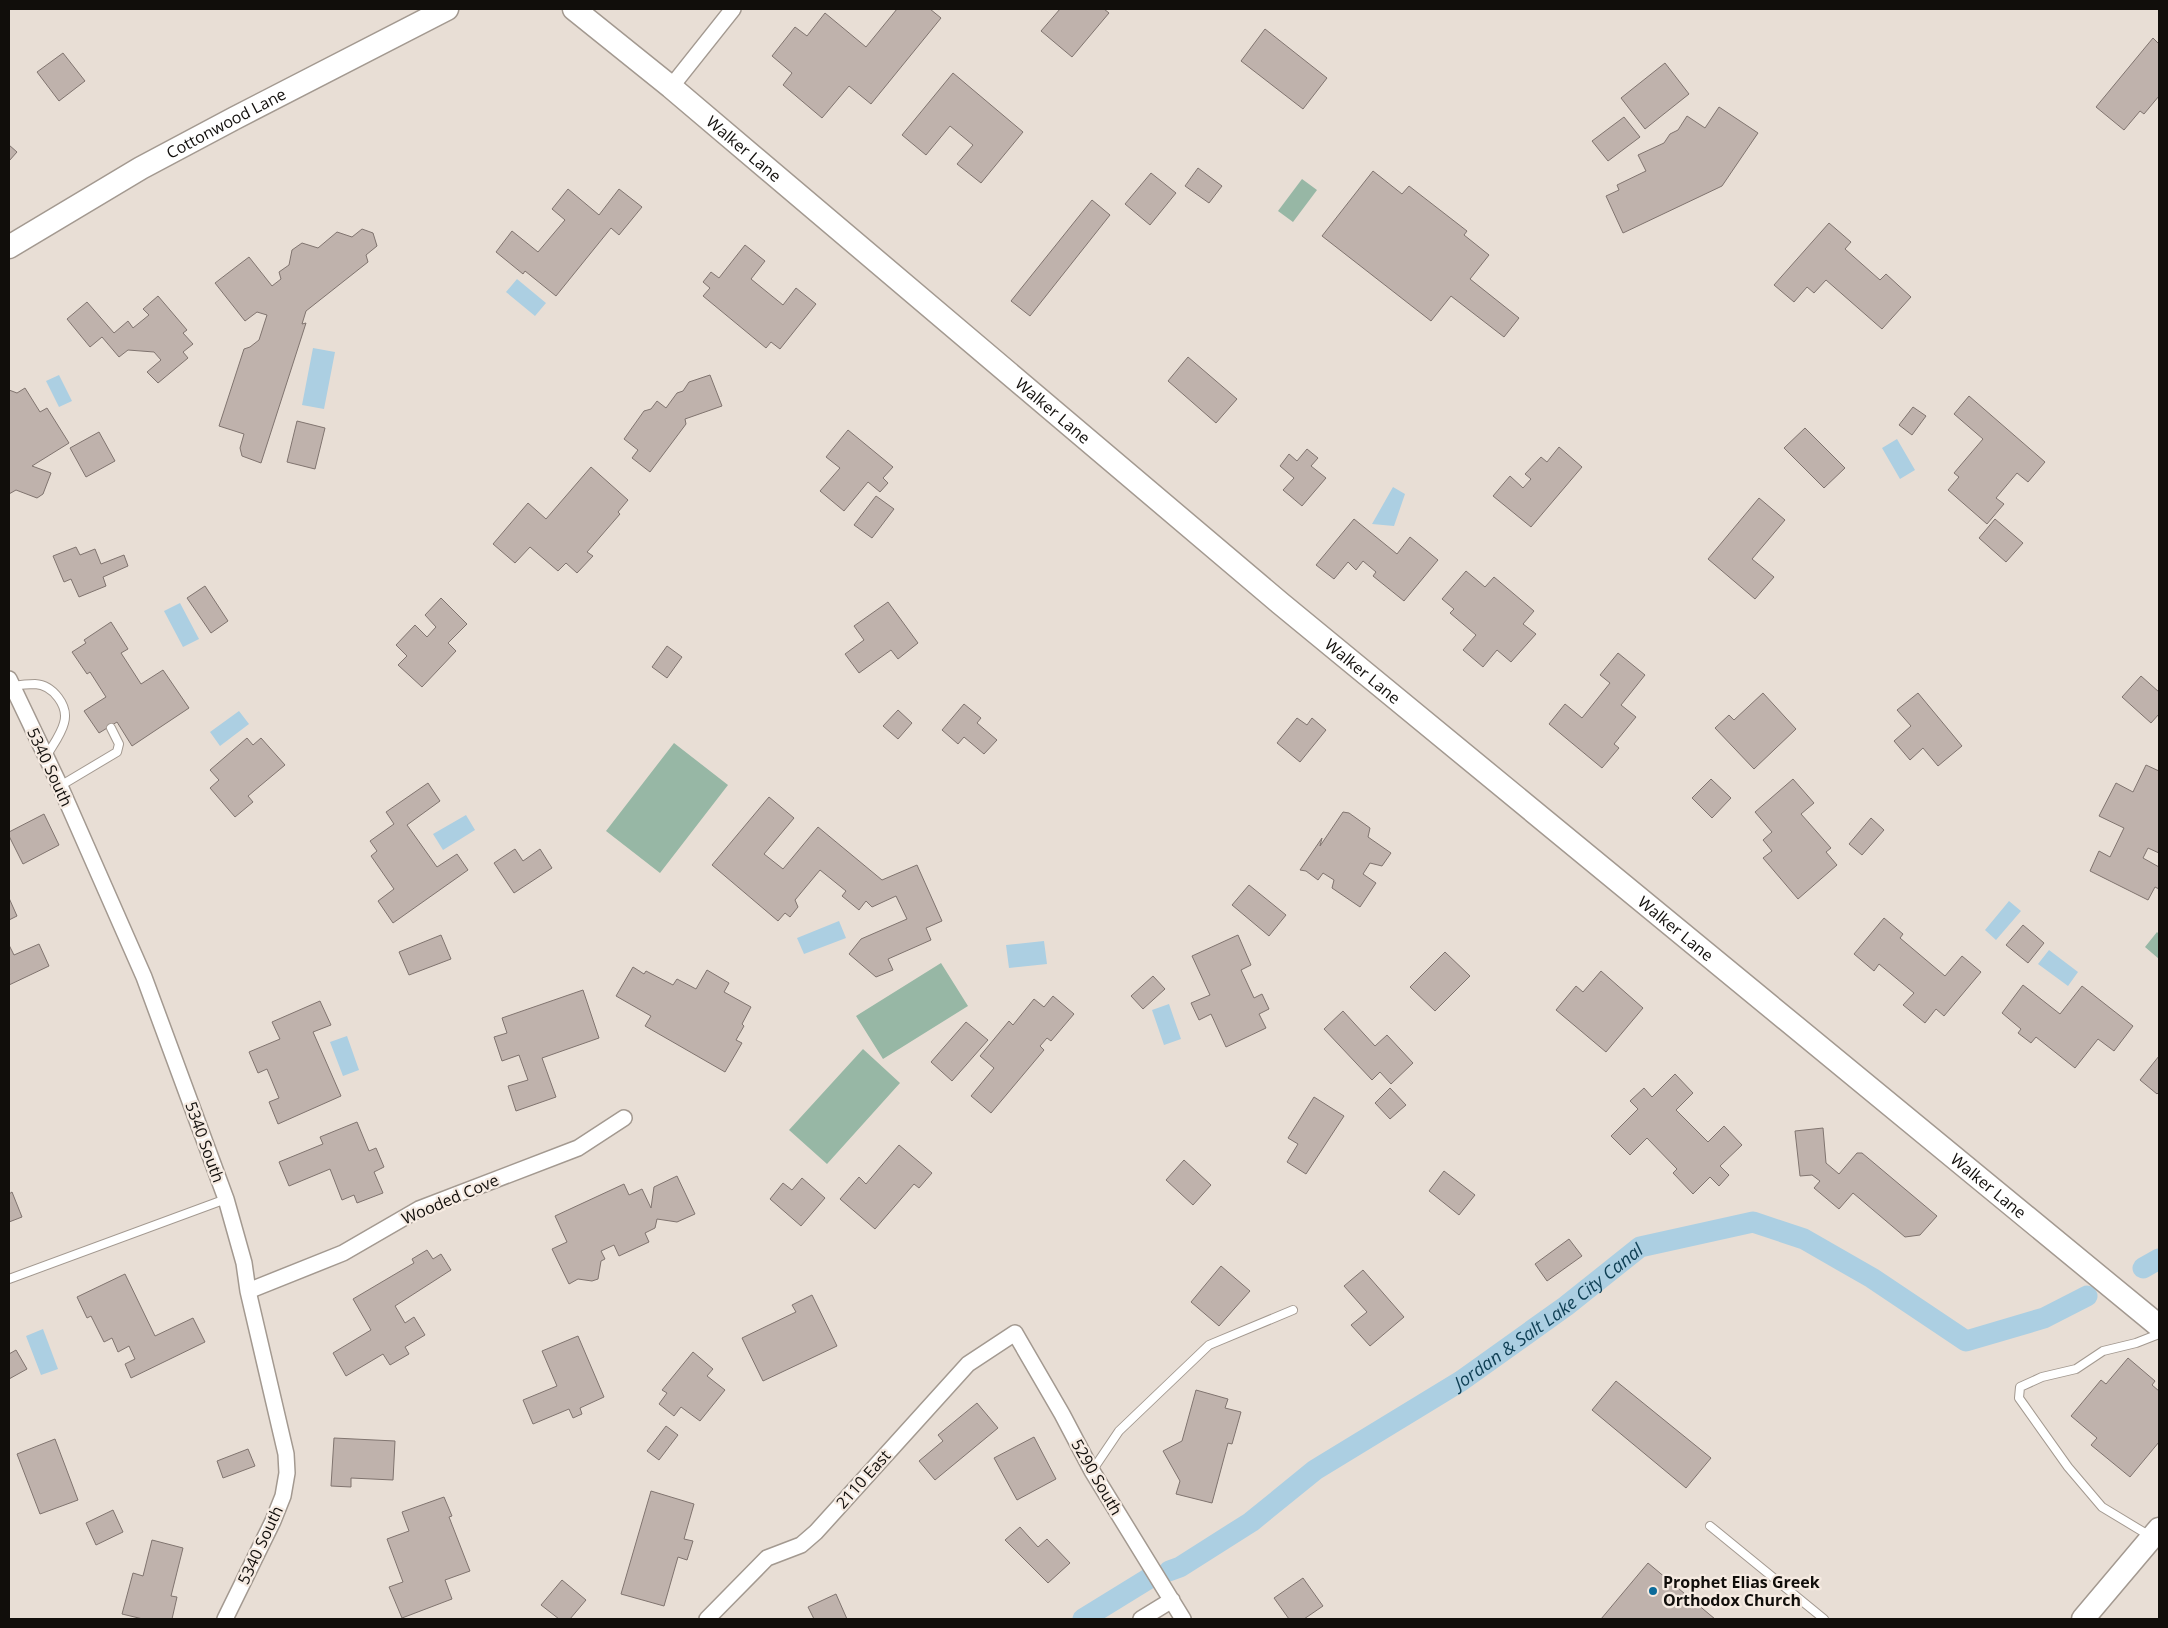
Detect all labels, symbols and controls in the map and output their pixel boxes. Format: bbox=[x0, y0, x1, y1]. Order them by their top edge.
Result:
street label: Cottonwood Lane bbox=[162, 83, 290, 164]
street label: Walker Lane bbox=[702, 111, 786, 187]
street label: Walker Lane bbox=[1011, 372, 1095, 449]
street label: Walker Lane bbox=[1320, 634, 1405, 709]
street label: 5340 South bbox=[22, 724, 78, 810]
street label: Walker Lane bbox=[1633, 891, 1718, 966]
street label: 5340 South bbox=[180, 1099, 230, 1185]
street label: Walker Lane bbox=[1946, 1148, 2031, 1223]
street label: Wooded Cove bbox=[398, 1169, 502, 1229]
water label: Jordan & Salt Lake City Canal bbox=[1447, 1237, 1648, 1396]
street label: 5290 South bbox=[1066, 1435, 1128, 1519]
street label: 2110 East bbox=[831, 1445, 895, 1513]
street label: 5340 South bbox=[232, 1502, 288, 1588]
place label: Prophet Elias Greek Orthodox Church bbox=[1663, 1571, 1820, 1611]
marker: Prophet Elias Greek Orthodox Church bbox=[1647, 1585, 1659, 1597]

